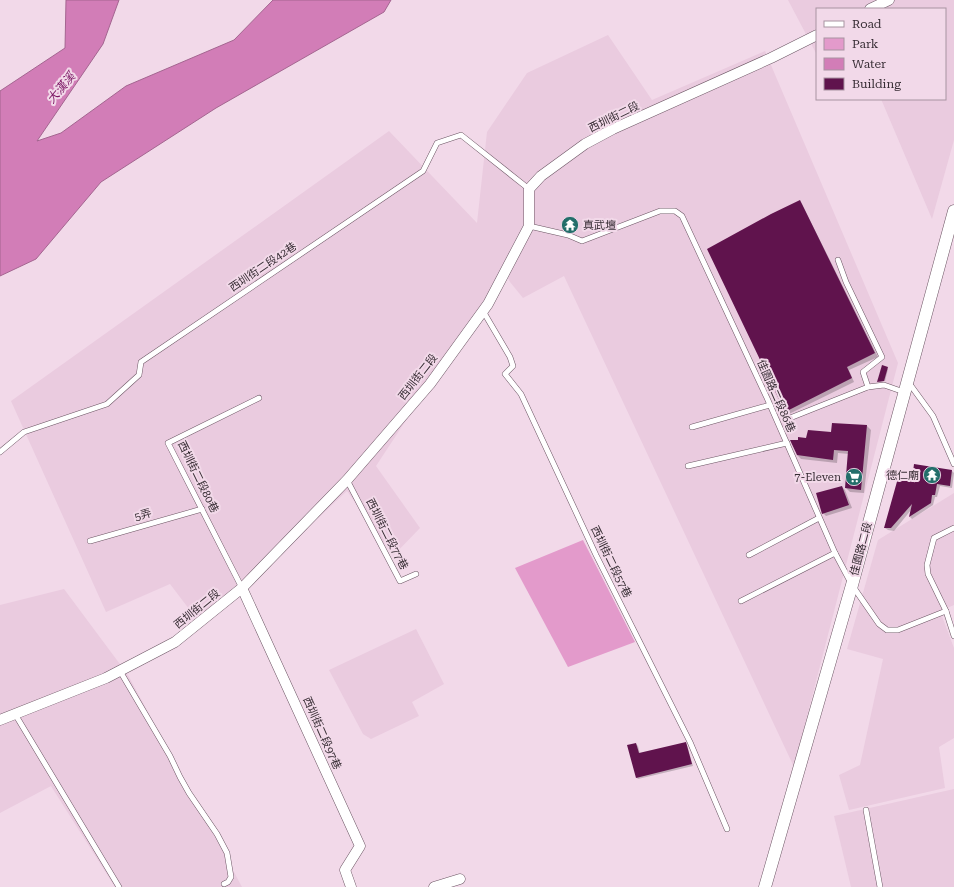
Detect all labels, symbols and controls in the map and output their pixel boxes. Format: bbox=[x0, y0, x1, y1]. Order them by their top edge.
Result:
legend bbox=[816, 8, 946, 100]
text: Road bbox=[852, 17, 882, 31]
text: Park bbox=[852, 37, 879, 51]
text: Water bbox=[852, 57, 886, 71]
water label: 大漢溪 bbox=[44, 68, 79, 106]
text: Building bbox=[852, 77, 901, 91]
street label: 西圳街二段 bbox=[586, 99, 642, 135]
temple icon: 真武壇 bbox=[560, 215, 580, 235]
place label: 真武壇 bbox=[583, 219, 616, 232]
street label: 西圳街二段42巷 bbox=[227, 240, 299, 294]
street label: 西圳街二段 bbox=[396, 351, 440, 403]
street label: 佳園路二段86巷 bbox=[754, 358, 798, 434]
street label: 西圳街二段80巷 bbox=[175, 439, 221, 515]
temple icon: 德仁廟 bbox=[922, 465, 942, 485]
supermarket icon: 7-Eleven bbox=[844, 467, 864, 487]
place label: 德仁廟 bbox=[886, 469, 919, 482]
place label: 7-Eleven bbox=[794, 471, 841, 484]
street label: 西圳街二段77巷 bbox=[363, 496, 411, 572]
street label: 5弄 bbox=[133, 506, 153, 524]
street label: 佳園路二段 bbox=[848, 521, 874, 577]
street label: 西圳街二段57巷 bbox=[588, 524, 634, 600]
street label: 西圳街二段 bbox=[172, 587, 222, 631]
street label: 西圳街二段97巷 bbox=[300, 695, 344, 771]

